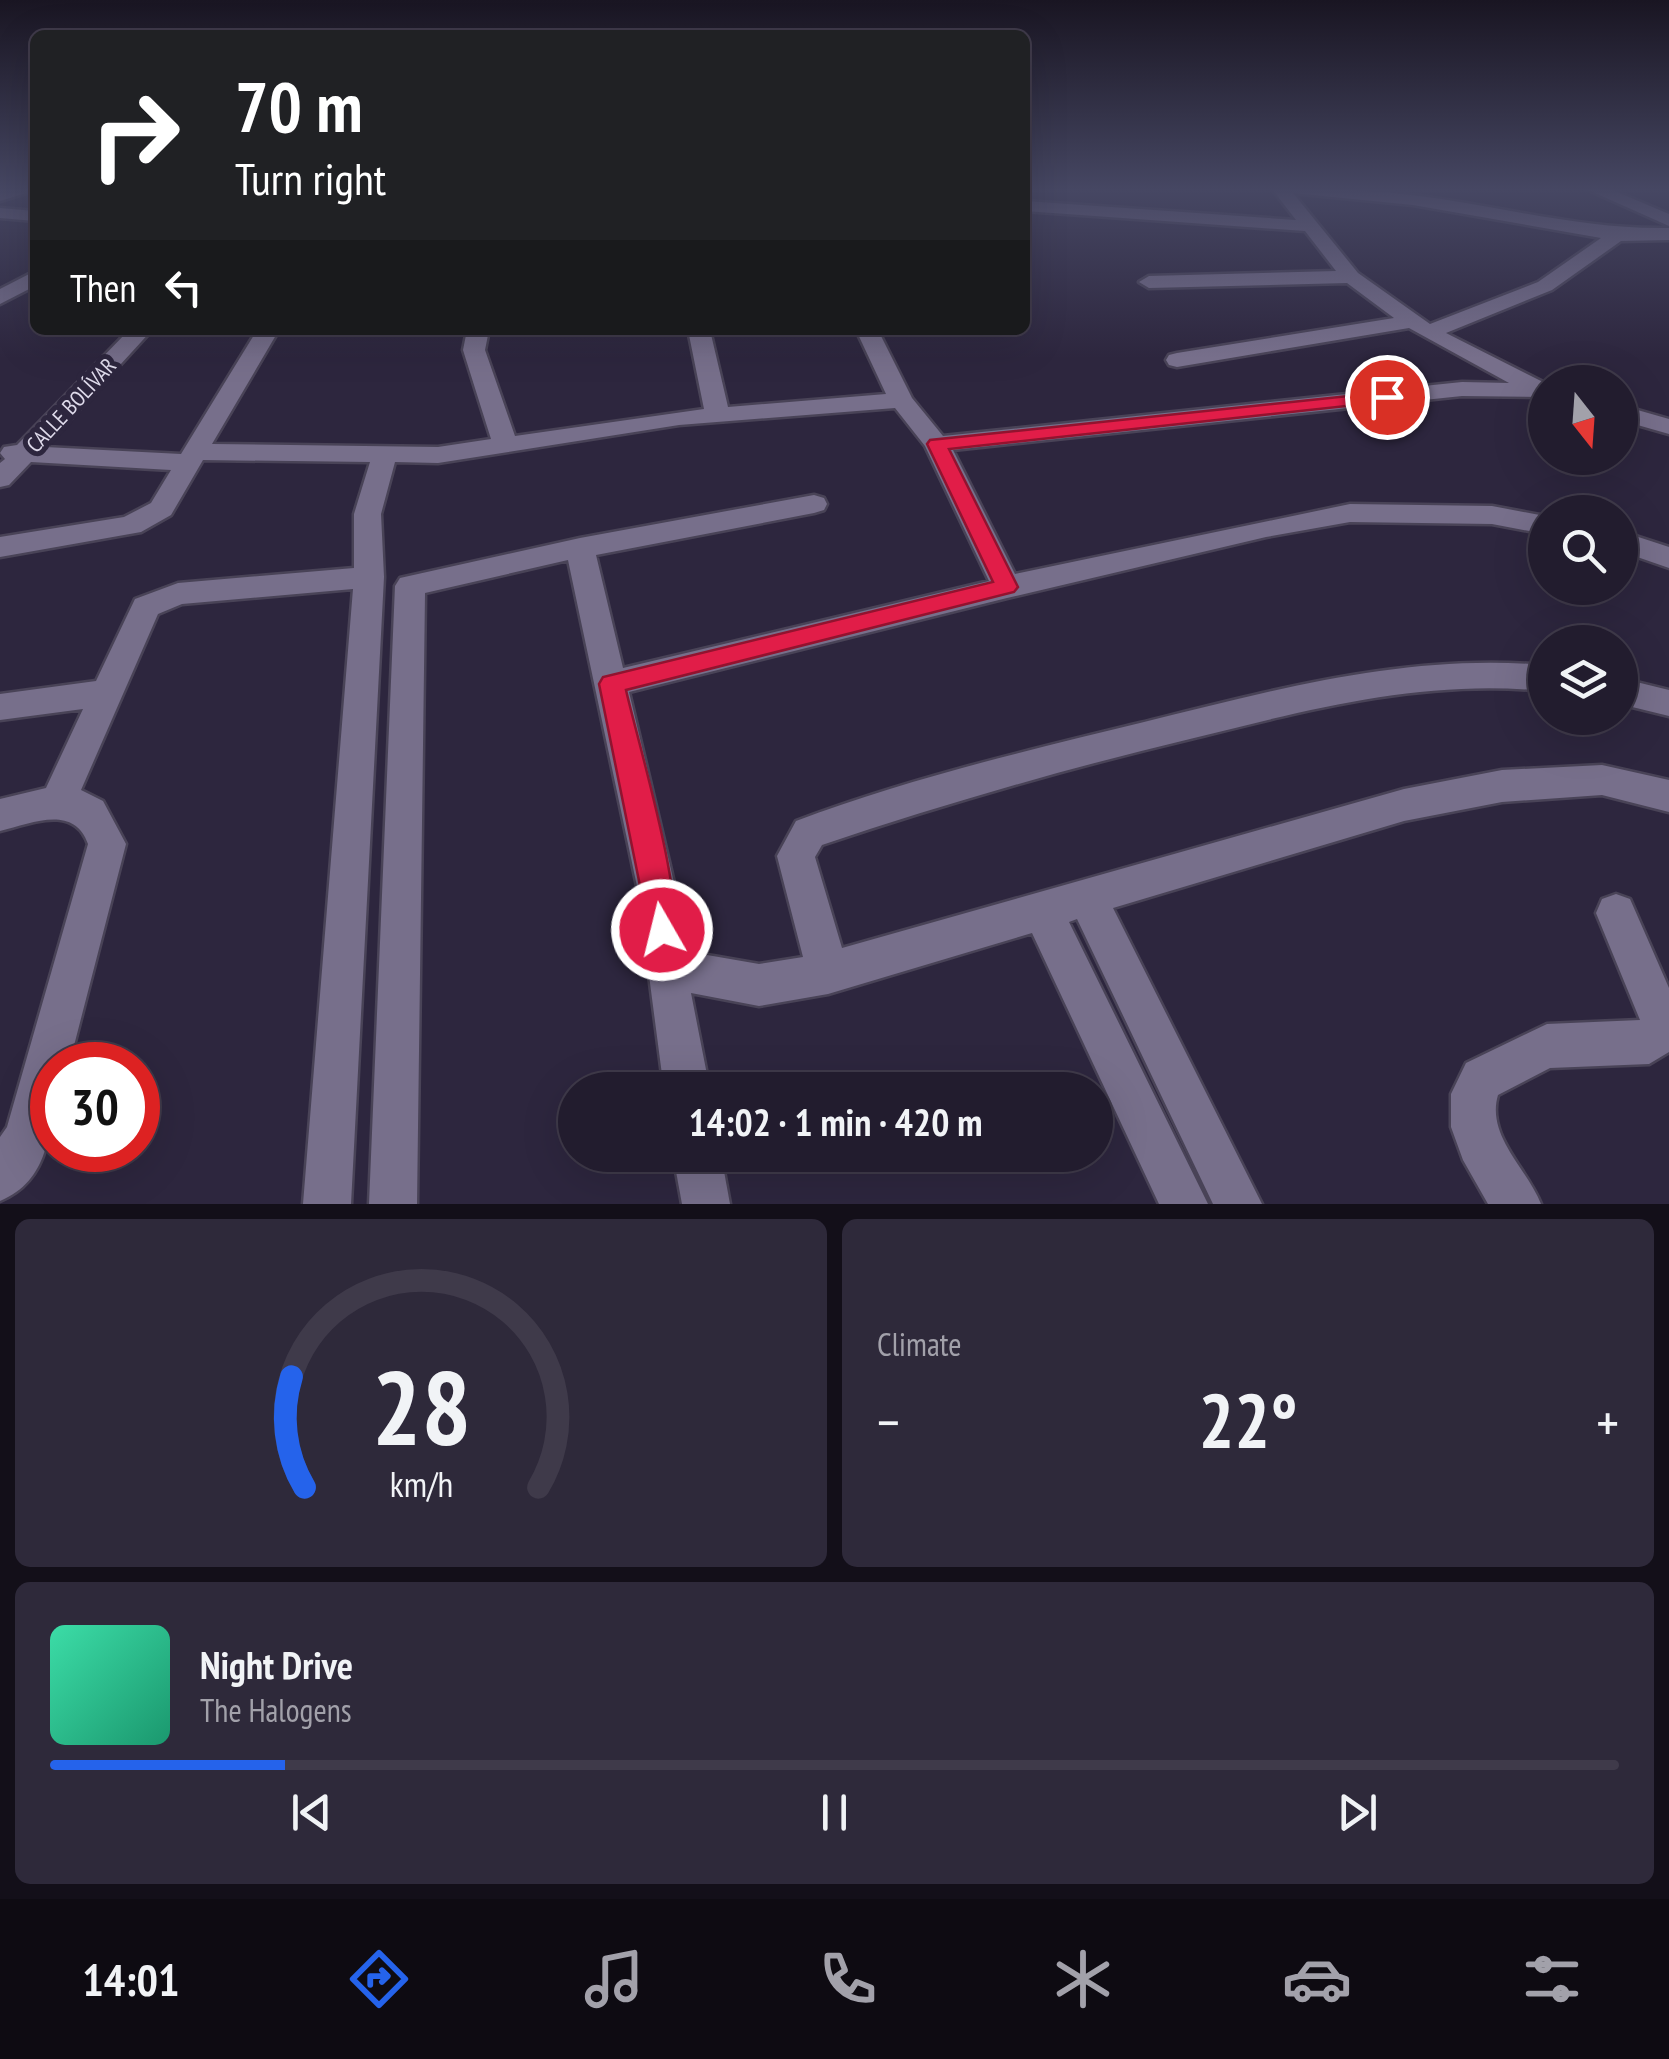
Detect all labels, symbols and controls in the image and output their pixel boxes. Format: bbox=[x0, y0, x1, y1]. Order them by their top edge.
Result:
text: 70 m bbox=[235, 61, 363, 151]
icon: right bbox=[70, 70, 200, 200]
text: Turn right bbox=[235, 149, 386, 207]
icon: left bbox=[156, 260, 211, 315]
text: Then bbox=[70, 263, 136, 312]
street label: CALLE BOLÍVAR bbox=[20, 352, 122, 458]
pin bbox=[1345, 355, 1430, 440]
north arrow bbox=[1528, 365, 1638, 475]
map controls bbox=[1528, 365, 1638, 735]
icon: arrive bbox=[1360, 370, 1415, 425]
button: search bbox=[1528, 495, 1638, 605]
button: layers bbox=[1528, 625, 1638, 735]
position arrow bbox=[610, 878, 714, 982]
speed limit sign: 30 bbox=[30, 1042, 160, 1172]
text: 14:02 · 1 min · 420 m bbox=[689, 1097, 982, 1146]
text: Climate bbox=[877, 1323, 961, 1365]
text: 28 bbox=[371, 1339, 471, 1474]
text: 22° bbox=[1198, 1372, 1298, 1469]
text: − bbox=[877, 1386, 900, 1457]
text: + bbox=[1596, 1386, 1619, 1457]
text: km/h bbox=[389, 1461, 453, 1507]
text: Night Drive bbox=[200, 1640, 353, 1689]
text: The Halogens bbox=[200, 1689, 352, 1731]
icon: previous bbox=[284, 1785, 339, 1840]
icon: pause bbox=[807, 1785, 862, 1840]
icon: next bbox=[1330, 1785, 1385, 1840]
icon: directions bbox=[344, 1944, 414, 2014]
icon: music bbox=[579, 1944, 649, 2014]
icon: phone bbox=[813, 1944, 883, 2014]
icon: climate bbox=[1048, 1944, 1118, 2014]
icon: car bbox=[1282, 1944, 1352, 2014]
icon: filters bbox=[1517, 1944, 1587, 2014]
text: 14:01 bbox=[82, 1950, 180, 2008]

